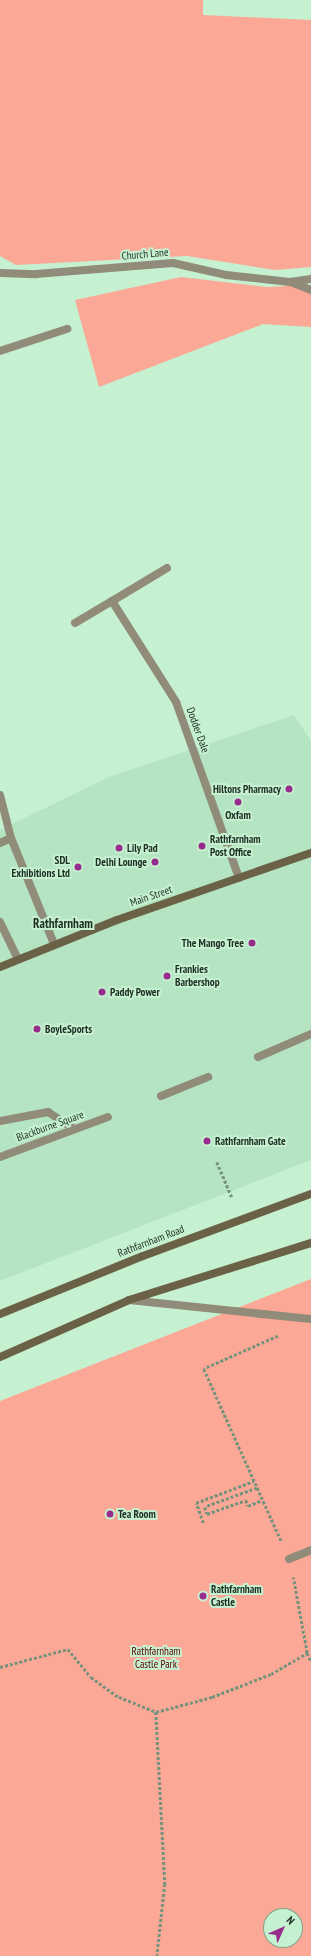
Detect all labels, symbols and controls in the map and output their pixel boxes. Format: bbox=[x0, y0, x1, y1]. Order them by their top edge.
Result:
street label: Church Lane bbox=[121, 245, 169, 263]
street label: Dodder Dale bbox=[184, 706, 212, 754]
place label: Hiltons Pharmacy bbox=[213, 782, 281, 796]
marker: Hiltons Pharmacy bbox=[284, 784, 294, 794]
marker: Oxfam bbox=[233, 797, 243, 807]
place label: Oxfam bbox=[225, 808, 251, 822]
place label: Rathfarnham Post Office bbox=[210, 833, 261, 859]
place label: Lily Pad bbox=[127, 841, 158, 855]
marker: Rathfarnham Post Office bbox=[197, 841, 207, 851]
marker: Lily Pad bbox=[114, 843, 124, 853]
place label: SDL Exhibitions Ltd bbox=[12, 854, 70, 880]
place label: Delhi Lounge bbox=[95, 855, 147, 869]
marker: Delhi Lounge bbox=[150, 857, 160, 867]
marker: SDL Exhibitions Ltd bbox=[73, 862, 83, 872]
street label: Main Street bbox=[128, 883, 174, 909]
district label: Rathfarnham bbox=[33, 916, 93, 932]
place label: The Mango Tree bbox=[181, 936, 244, 950]
marker: The Mango Tree bbox=[247, 938, 257, 948]
place label: Frankies Barbershop bbox=[175, 963, 220, 989]
marker: Frankies Barbershop bbox=[162, 971, 172, 981]
place label: Paddy Power bbox=[110, 985, 160, 999]
marker: Paddy Power bbox=[97, 987, 107, 997]
place label: BoyleSports bbox=[45, 1022, 92, 1036]
marker: BoyleSports bbox=[32, 1024, 42, 1034]
street label: Blackburne Square bbox=[14, 1108, 86, 1144]
place label: Rathfarnham Gate bbox=[215, 1134, 286, 1148]
marker: Rathfarnham Gate bbox=[202, 1136, 212, 1146]
street label: Rathfarnham Road bbox=[116, 1222, 186, 1260]
place label: Tea Room bbox=[118, 1507, 156, 1521]
marker: Tea Room bbox=[105, 1509, 115, 1519]
place label: Rathfarnham Castle bbox=[211, 1583, 262, 1609]
marker: Rathfarnham Castle bbox=[198, 1591, 208, 1601]
park label: Rathfarnham Castle Park bbox=[131, 1645, 181, 1671]
north arrow bbox=[263, 1908, 303, 1948]
text: N bbox=[284, 1913, 298, 1927]

